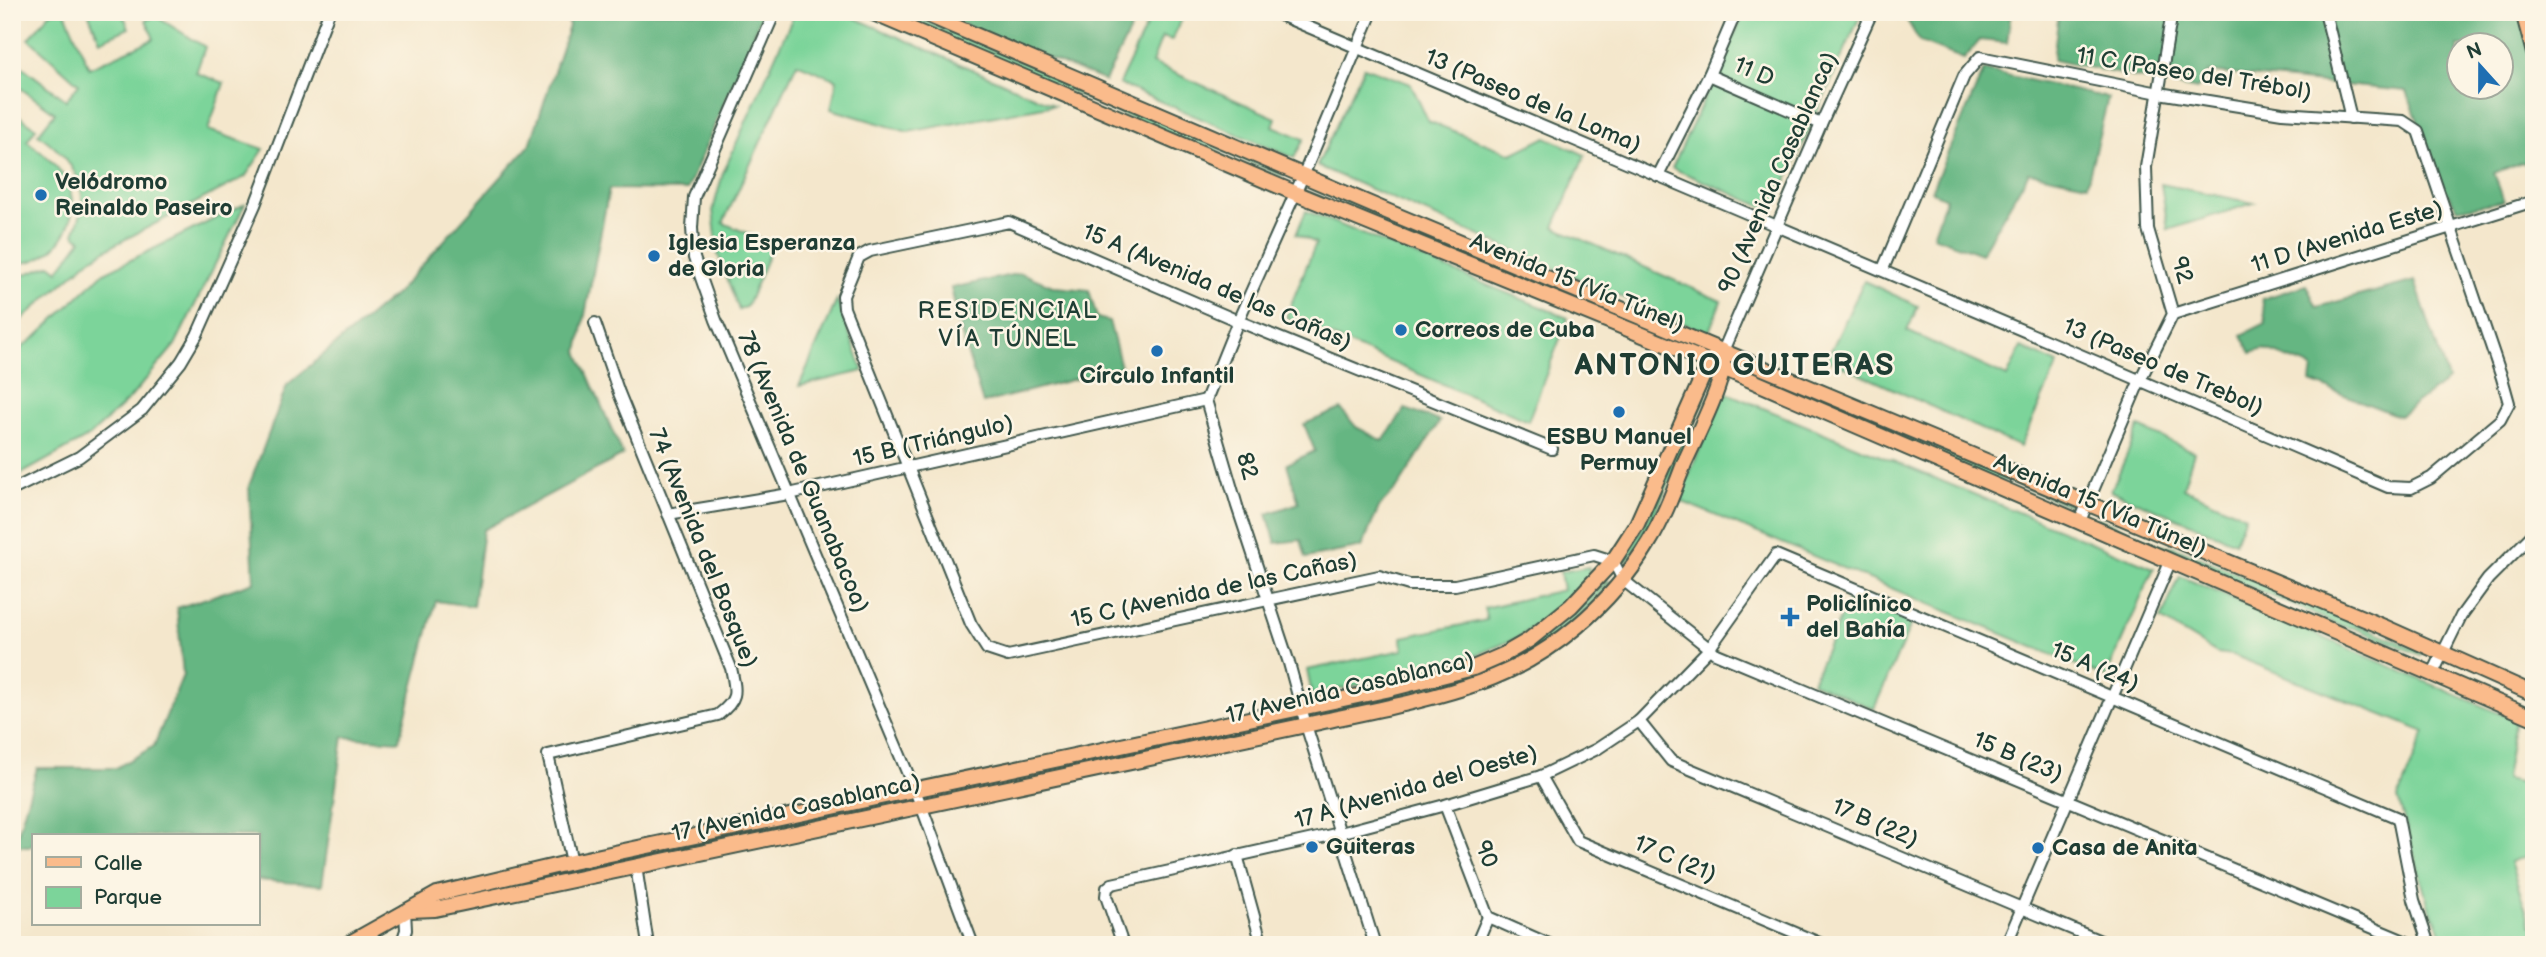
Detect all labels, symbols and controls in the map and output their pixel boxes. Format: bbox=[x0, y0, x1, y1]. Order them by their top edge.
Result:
north arrow bbox=[2444, 32, 2514, 102]
text: N bbox=[2464, 38, 2485, 65]
street label: 11 C (Paseo del Trébol) bbox=[2075, 42, 2313, 106]
street label: 13 (Paseo de la Loma) bbox=[1421, 43, 1645, 159]
street label: 90 (Avenida Casablanca) bbox=[1712, 48, 1844, 298]
street label: 11 D bbox=[1730, 51, 1778, 93]
place label: Velódromo Reinaldo Paseiro bbox=[55, 168, 233, 222]
marker: Velódromo Reinaldo Paseiro bbox=[33, 187, 49, 203]
street label: 11 D (Avenida Este) bbox=[2248, 195, 2446, 279]
street label: 15 A (Avenida de las Cañas) bbox=[1078, 218, 1356, 356]
street label: Avenida 15 (Vía Túnel) bbox=[1466, 227, 1688, 339]
place label: Iglesia Esperanza de Gloria bbox=[668, 229, 856, 283]
marker: Iglesia Esperanza de Gloria bbox=[646, 248, 662, 264]
street label: 92 bbox=[2165, 253, 2199, 287]
district label: RESIDENCIAL VÍA TÚNEL bbox=[917, 296, 1099, 353]
street label: 13 (Paseo de Trebol) bbox=[2059, 312, 2267, 422]
place label: Correos de Cuba bbox=[1415, 316, 1595, 344]
marker: Correos de Cuba bbox=[1393, 322, 1409, 338]
street label: 78 (Avenida de Guanabacoa) bbox=[731, 327, 875, 617]
marker: Círculo Infantil bbox=[1149, 343, 1165, 359]
district label: ANTONIO GUITERAS bbox=[1574, 348, 1895, 384]
place label: Círculo Infantil bbox=[1080, 362, 1234, 390]
marker: ESBU Manuel Permuy bbox=[1611, 404, 1627, 420]
street label: 15 B (Triángulo) bbox=[850, 409, 1016, 473]
place label: ESBU Manuel Permuy bbox=[1546, 423, 1692, 477]
street label: 74 (Avenida del Bosque) bbox=[642, 424, 764, 672]
street label: Avenida 15 (Vía Túnel) bbox=[1989, 447, 2211, 563]
street label: 82 bbox=[1230, 449, 1264, 483]
street label: 15 C (Avenida de las Cañas) bbox=[1068, 546, 1360, 634]
place label: Policlínico del Bahía bbox=[1806, 590, 1912, 644]
marker: Policlínico del Bahía bbox=[1780, 607, 1800, 627]
street label: 15 A (24) bbox=[2047, 636, 2143, 698]
street label: 17 (Avenida Casablanca) bbox=[1223, 646, 1477, 730]
street label: 15 B (23) bbox=[1969, 726, 2067, 788]
street label: 17 A (Avenida del Oeste) bbox=[1291, 739, 1541, 835]
street label: 17 (Avenida Casablanca) bbox=[669, 768, 923, 848]
street label: 17 B (22) bbox=[1828, 792, 1922, 854]
street label: 17 C (21) bbox=[1630, 829, 1720, 889]
place label: Guiteras bbox=[1326, 833, 1415, 861]
legend bbox=[32, 834, 259, 926]
place label: Casa de Anita bbox=[2052, 834, 2198, 862]
street label: 90 bbox=[1468, 836, 1504, 872]
marker: Guiteras bbox=[1304, 839, 1320, 855]
marker: Casa de Anita bbox=[2030, 840, 2046, 856]
text: Calle bbox=[94, 851, 143, 876]
text: Parque bbox=[94, 885, 162, 910]

